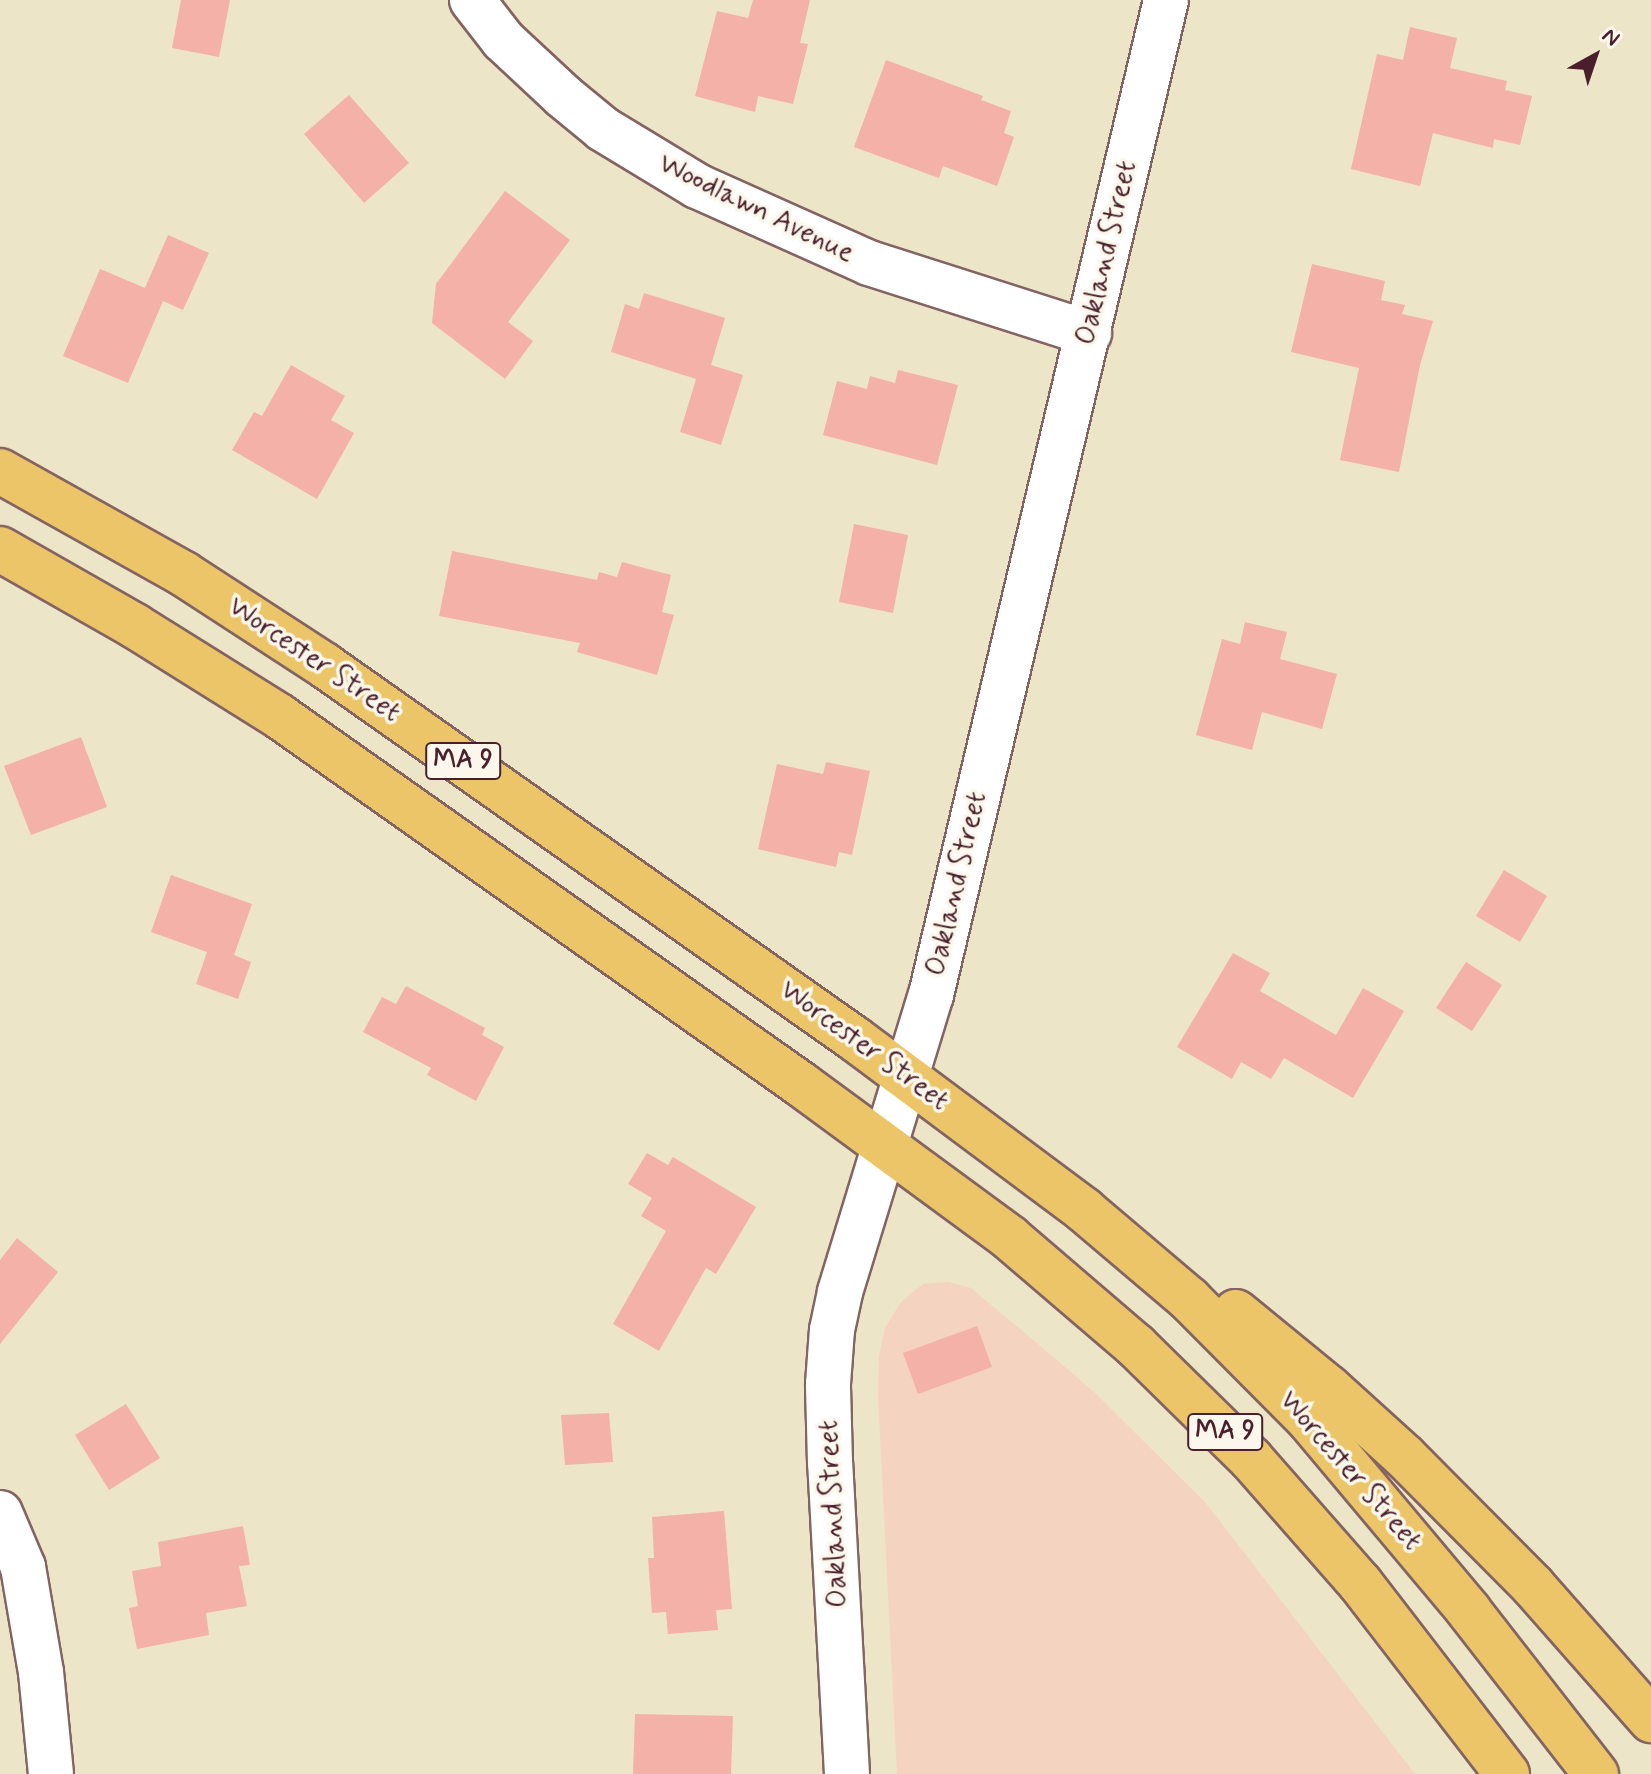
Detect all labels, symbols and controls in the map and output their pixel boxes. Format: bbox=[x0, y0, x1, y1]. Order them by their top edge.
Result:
north arrow bbox=[1555, 16, 1635, 96]
text: N bbox=[1596, 22, 1625, 53]
street label: Woodlawn Avenue bbox=[652, 147, 860, 271]
street label: Oakland Street bbox=[1069, 155, 1145, 351]
street label: Worcester Street bbox=[220, 589, 408, 731]
road number: MA 9 bbox=[425, 739, 501, 783]
street label: Oakland Street bbox=[919, 786, 995, 982]
street label: Worcester Street bbox=[771, 972, 957, 1120]
street label: Worcester Street bbox=[1270, 1383, 1430, 1559]
road number: MA 9 bbox=[1187, 1410, 1263, 1454]
street label: Oakland Street bbox=[812, 1417, 856, 1611]

